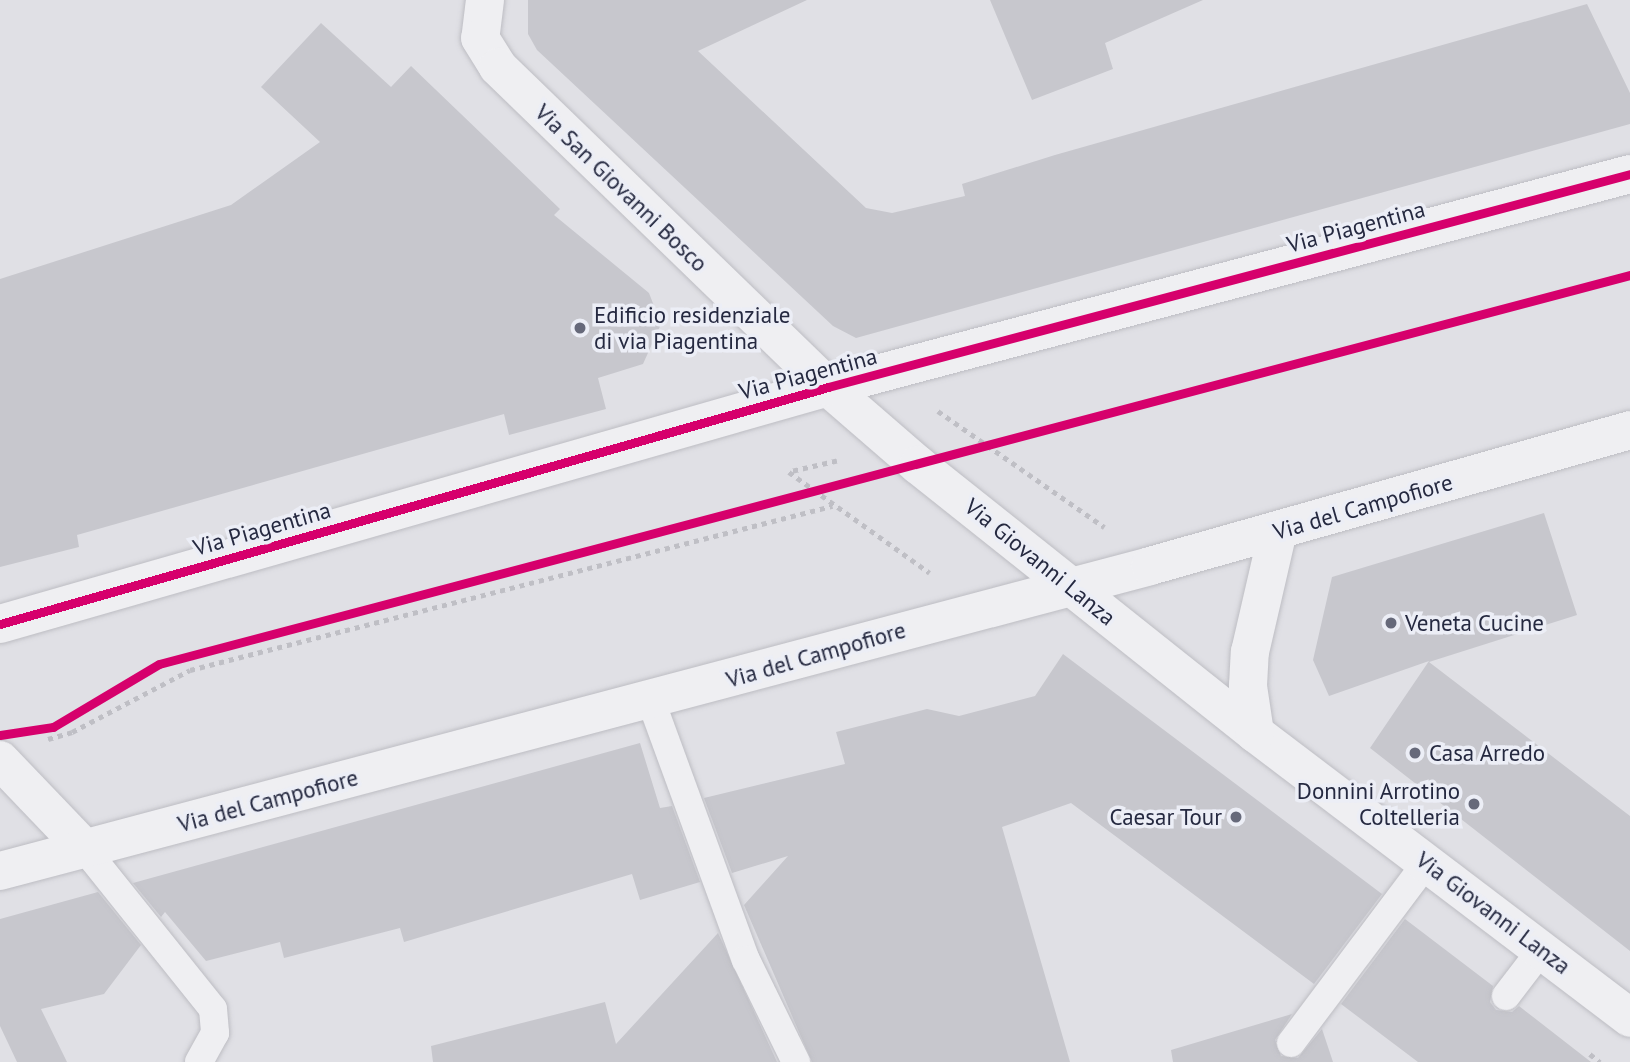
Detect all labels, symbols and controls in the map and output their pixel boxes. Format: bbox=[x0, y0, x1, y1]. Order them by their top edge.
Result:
street label: Via San Giovanni Bosco bbox=[529, 99, 713, 277]
street label: Via Piagentina bbox=[1284, 195, 1428, 259]
place label: Edificio residenziale di via Piagentina bbox=[594, 301, 791, 355]
marker: Edificio residenziale di via Piagentina bbox=[572, 320, 588, 336]
street label: Via Piagentina bbox=[736, 342, 880, 406]
street label: Via del Campofiore bbox=[1270, 468, 1456, 546]
street label: Via Giovanni Lanza bbox=[959, 493, 1121, 631]
street label: Via Piagentina bbox=[190, 496, 334, 562]
place label: Veneta Cucine bbox=[1405, 609, 1544, 637]
marker: Veneta Cucine bbox=[1383, 615, 1399, 631]
street label: Via del Campofiore bbox=[723, 616, 909, 694]
place label: Casa Arredo bbox=[1429, 739, 1546, 767]
marker: Casa Arredo bbox=[1407, 745, 1423, 761]
street label: Via del Campofiore bbox=[175, 764, 361, 838]
place label: Donnini Arrotino Coltelleria bbox=[1296, 777, 1460, 831]
marker: Donnini Arrotino Coltelleria bbox=[1466, 796, 1482, 812]
place label: Caesar Tour bbox=[1109, 803, 1222, 831]
marker: Caesar Tour bbox=[1228, 809, 1244, 825]
street label: Via Giovanni Lanza bbox=[1410, 846, 1576, 980]

